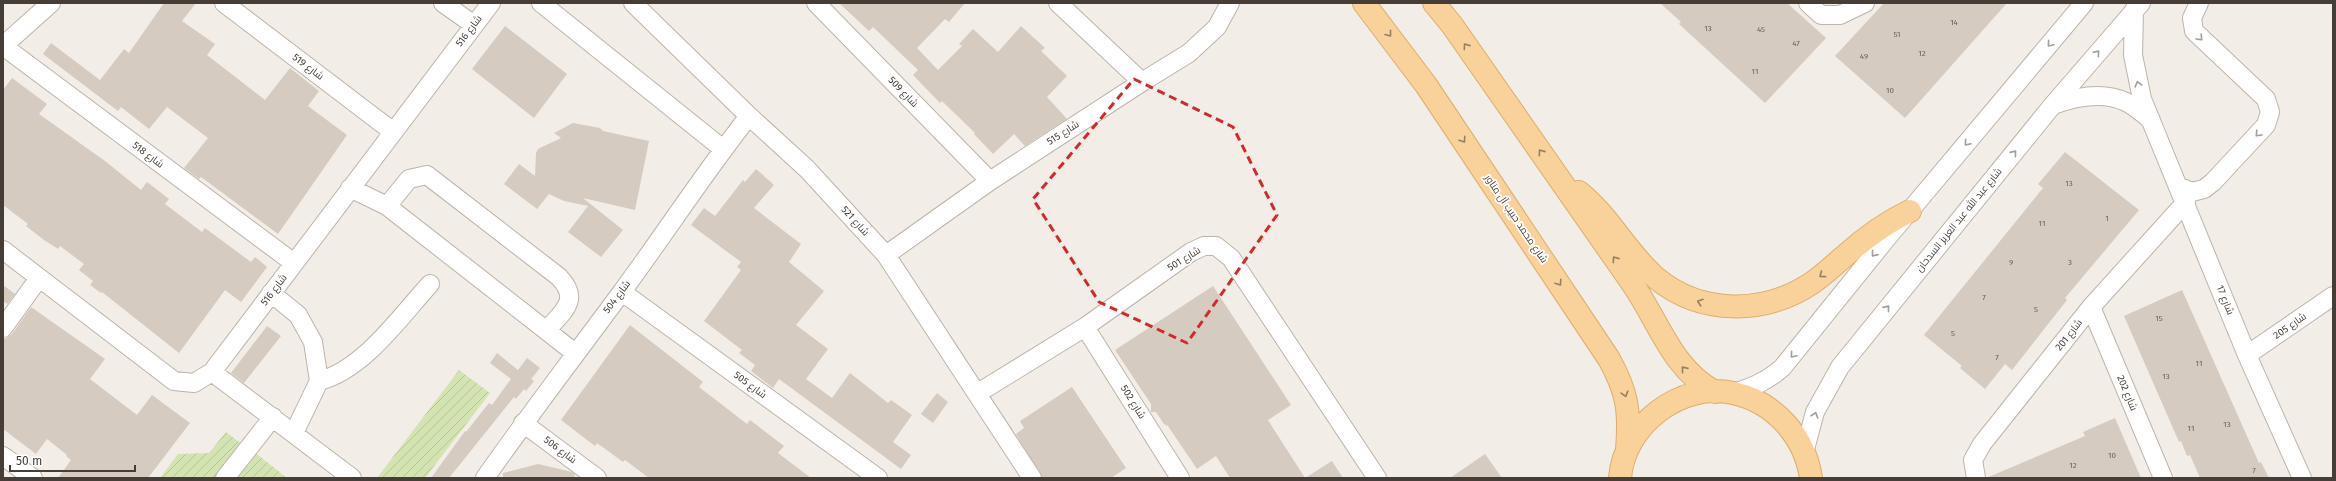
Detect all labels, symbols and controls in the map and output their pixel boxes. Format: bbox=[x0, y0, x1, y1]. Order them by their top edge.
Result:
street label: شارع 516 bbox=[453, 13, 485, 49]
house number: 14 bbox=[1950, 18, 1959, 27]
house number: 13 bbox=[1704, 24, 1712, 33]
house number: 45 bbox=[1757, 25, 1765, 34]
one-way arrow bbox=[1384, 29, 1391, 36]
house number: 51 bbox=[1893, 30, 1901, 39]
one-way arrow bbox=[2195, 33, 2202, 40]
house number: 47 bbox=[1792, 39, 1800, 48]
one-way arrow bbox=[2048, 39, 2055, 46]
one-way arrow bbox=[1463, 43, 1471, 50]
house number: 12 bbox=[1918, 49, 1926, 58]
street label: شارع 519 bbox=[290, 51, 326, 83]
one-way arrow bbox=[2093, 51, 2100, 58]
house number: 49 bbox=[1860, 52, 1868, 61]
house number: 11 bbox=[1752, 67, 1758, 76]
street label: شارع 509 bbox=[886, 74, 920, 110]
one-way arrow bbox=[2134, 81, 2143, 88]
house number: 10 bbox=[1886, 86, 1894, 95]
street label: شارع 515 bbox=[1045, 118, 1081, 148]
one-way arrow bbox=[2255, 129, 2263, 137]
one-way arrow bbox=[1458, 136, 1466, 143]
street label: شارع 518 bbox=[130, 139, 166, 171]
one-way arrow bbox=[1964, 139, 1971, 146]
one-way arrow bbox=[1539, 150, 1546, 157]
one-way arrow bbox=[2009, 151, 2016, 158]
street label: شارع عبد الله عبد العزيز السدحان bbox=[1912, 164, 2005, 274]
street label: شارع محمد حبيب آل مناور bbox=[1481, 172, 1550, 265]
house number: 13 bbox=[2065, 179, 2073, 188]
street label: شارع 521 bbox=[839, 204, 871, 238]
house number: 1 bbox=[2105, 214, 2109, 223]
house number: 11 bbox=[2039, 219, 2045, 228]
street label: شارع 501 bbox=[1165, 244, 1203, 274]
one-way arrow bbox=[1872, 249, 1879, 256]
one-way arrow bbox=[1612, 256, 1620, 263]
house number: 9 bbox=[2009, 258, 2013, 267]
house number: 3 bbox=[2068, 258, 2072, 267]
one-way arrow bbox=[1820, 271, 1827, 278]
street label: شارع 516 bbox=[258, 272, 290, 308]
street label: شارع 504 bbox=[601, 278, 633, 316]
one-way arrow bbox=[1554, 279, 1562, 286]
street label: شارع 17 bbox=[2214, 283, 2236, 317]
house number: 7 bbox=[1982, 293, 1986, 302]
one-way arrow bbox=[1697, 298, 1704, 306]
house number: 5 bbox=[2034, 305, 2038, 314]
one-way arrow bbox=[1883, 306, 1890, 313]
street label: شارع 205 bbox=[2271, 310, 2309, 342]
house number: 15 bbox=[2155, 314, 2163, 323]
street label: شارع 201 bbox=[2053, 317, 2085, 353]
house number: 5 bbox=[1951, 329, 1955, 338]
one-way arrow bbox=[1790, 350, 1797, 357]
house number: 7 bbox=[1995, 353, 1999, 362]
house number: 11 bbox=[2196, 359, 2202, 368]
one-way arrow bbox=[1682, 366, 1689, 373]
street label: شارع 505 bbox=[731, 369, 769, 401]
house number: 13 bbox=[2162, 372, 2170, 381]
street label: شارع 202 bbox=[2114, 373, 2140, 413]
street label: شارع 502 bbox=[1118, 383, 1148, 421]
one-way arrow bbox=[1620, 390, 1629, 397]
one-way arrow bbox=[1810, 412, 1818, 419]
house number: 13 bbox=[2223, 420, 2231, 429]
house number: 11 bbox=[2188, 424, 2194, 433]
street label: شارع 506 bbox=[541, 434, 579, 466]
scale bar bbox=[10, 447, 135, 473]
house number: 10 bbox=[2108, 451, 2116, 460]
text: 50 m bbox=[16, 454, 42, 468]
house number: 12 bbox=[2069, 461, 2077, 470]
house number: 7 bbox=[2252, 466, 2256, 475]

